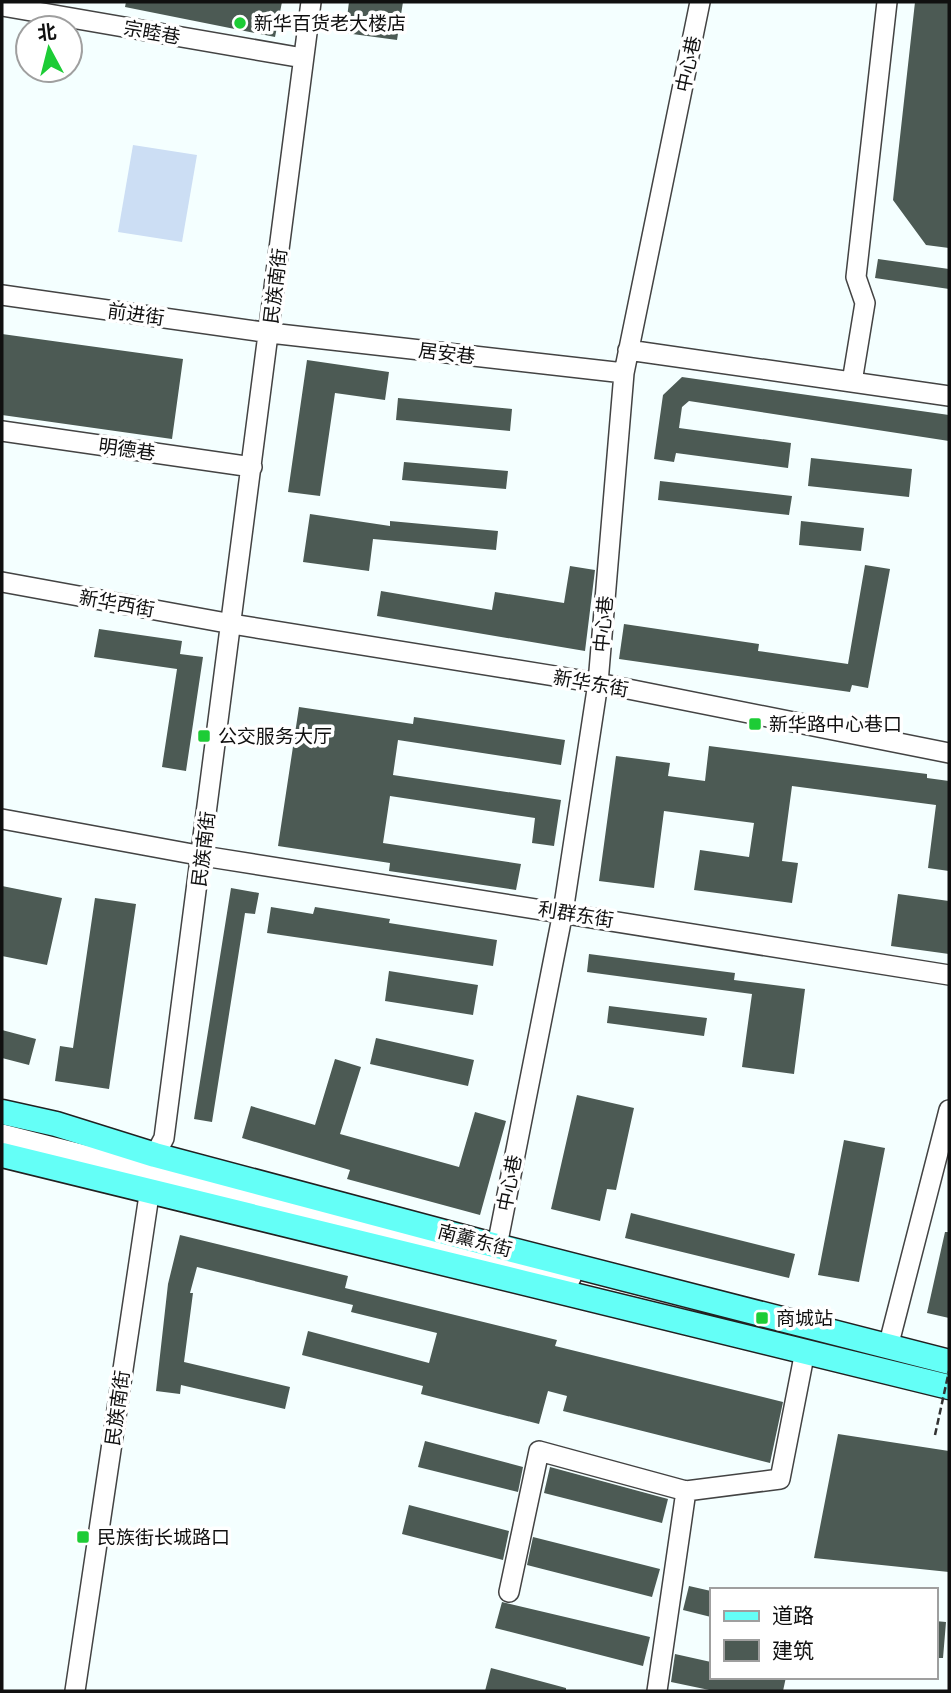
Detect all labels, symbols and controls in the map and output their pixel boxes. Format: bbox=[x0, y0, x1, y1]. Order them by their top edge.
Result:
place label: 新华百货老大楼店 bbox=[254, 10, 406, 35]
north arrow bbox=[14, 14, 84, 84]
street label: 宗睦巷 bbox=[122, 14, 182, 49]
marker: 新华百货老大楼店 bbox=[232, 15, 248, 31]
text: 北 bbox=[36, 18, 58, 45]
street label: 中心巷 bbox=[669, 33, 706, 94]
street label: 民族南街 bbox=[257, 247, 292, 325]
street label: 前进街 bbox=[106, 297, 166, 330]
street label: 居安巷 bbox=[417, 337, 477, 368]
street label: 明德巷 bbox=[97, 432, 157, 465]
street label: 新华西街 bbox=[77, 584, 157, 621]
street label: 中心巷 bbox=[588, 594, 617, 653]
street label: 新华东街 bbox=[551, 664, 631, 701]
place label: 新华路中心巷口 bbox=[769, 711, 902, 736]
marker: 新华路中心巷口 bbox=[747, 716, 763, 732]
place label: 公交服务大厅 bbox=[218, 723, 332, 748]
marker: 公交服务大厅 bbox=[196, 728, 212, 744]
street label: 民族南街 bbox=[185, 810, 220, 888]
street label: 利群东街 bbox=[537, 895, 616, 932]
street label: 中心巷 bbox=[491, 1153, 526, 1213]
street label: 南薰东街 bbox=[435, 1218, 515, 1261]
place label: 商城站 bbox=[776, 1305, 833, 1330]
marker: 商城站 bbox=[754, 1310, 770, 1326]
street label: 民族南街 bbox=[99, 1369, 134, 1447]
place label: 民族街长城路口 bbox=[97, 1524, 230, 1549]
marker: 民族街长城路口 bbox=[75, 1529, 91, 1545]
legend bbox=[710, 1588, 937, 1679]
text: 道路 bbox=[772, 1601, 814, 1629]
text: 建筑 bbox=[772, 1636, 814, 1664]

